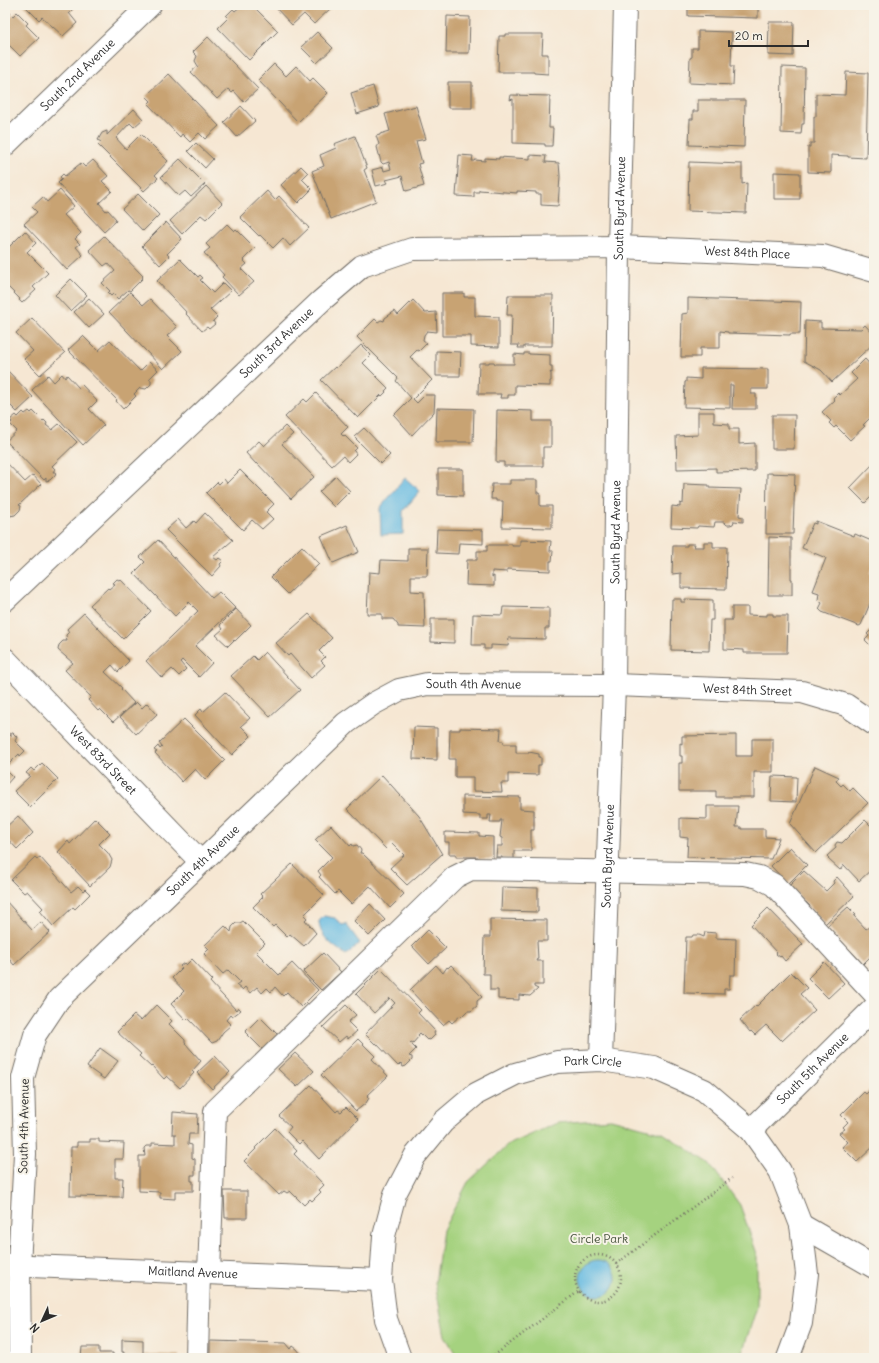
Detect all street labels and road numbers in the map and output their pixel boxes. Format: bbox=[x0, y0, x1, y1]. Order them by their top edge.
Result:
street label: South 2nd Avenue bbox=[37, 35, 118, 114]
street label: South Byrd Avenue bbox=[611, 156, 628, 260]
street label: West 84th Place bbox=[704, 243, 790, 262]
street label: South 3rd Avenue bbox=[236, 304, 316, 381]
street label: South Byrd Avenue bbox=[607, 480, 623, 584]
street label: South 4th Avenue bbox=[426, 676, 521, 692]
street label: West 84th Street bbox=[703, 680, 792, 699]
street label: West 83rd Street bbox=[67, 723, 140, 798]
street label: South Byrd Avenue bbox=[598, 804, 617, 908]
street label: South 4th Avenue bbox=[163, 822, 242, 899]
street label: South 5th Avenue bbox=[773, 1029, 852, 1107]
street label: Park Circle bbox=[563, 1052, 623, 1070]
street label: South 4th Avenue bbox=[15, 1078, 32, 1174]
street label: Maitland Avenue bbox=[148, 1263, 238, 1281]

